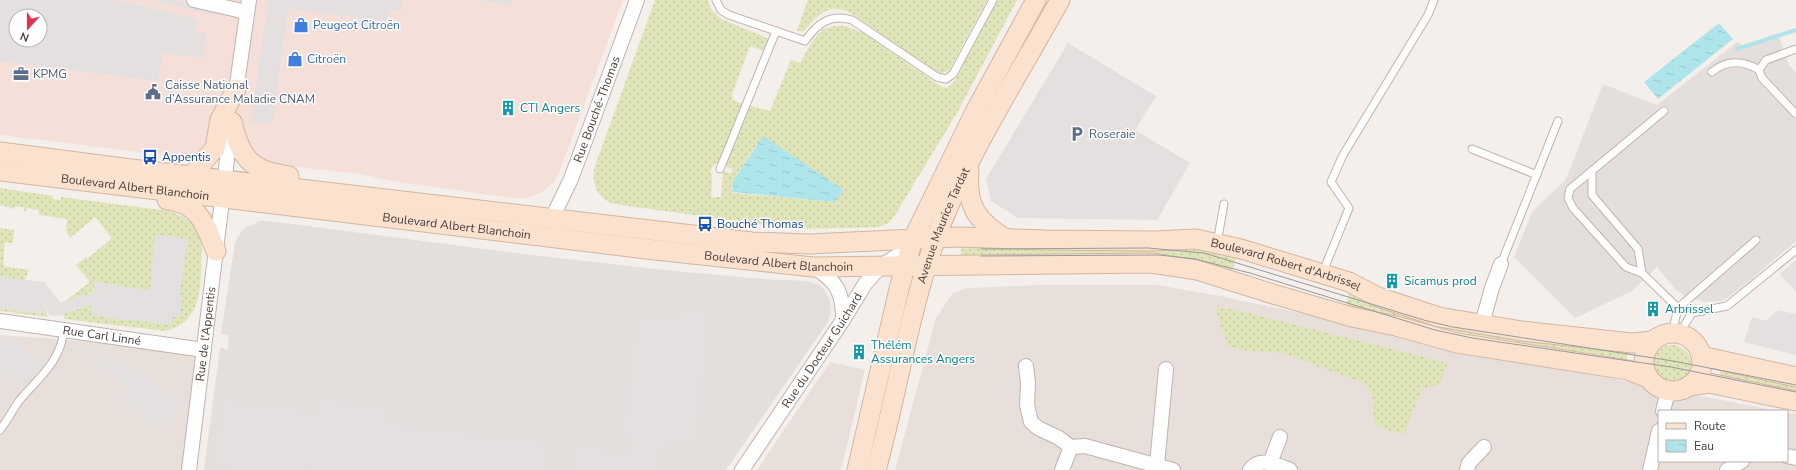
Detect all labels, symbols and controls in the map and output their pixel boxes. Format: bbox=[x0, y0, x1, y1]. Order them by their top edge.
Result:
north arrow bbox=[8, 8, 48, 48]
shop icon: Peugeot Citroën bbox=[292, 16, 310, 34]
place label: Peugeot Citroën bbox=[313, 17, 400, 33]
text: N bbox=[18, 28, 31, 45]
shop icon: Citroën bbox=[286, 50, 304, 68]
place label: Citroën bbox=[307, 51, 346, 67]
street label: Rue Bouché-Thomas bbox=[570, 54, 624, 165]
office icon: KPMG bbox=[12, 65, 30, 83]
place label: KPMG bbox=[33, 66, 67, 82]
place label: Caisse National d’Assurance Maladie CNAM bbox=[165, 77, 315, 107]
public building icon: Caisse National d’Assurance Maladie CNAM bbox=[144, 83, 162, 101]
building icon: CTI Angers bbox=[499, 99, 517, 117]
place label: CTI Angers bbox=[520, 100, 581, 116]
parking icon: Roseraie bbox=[1068, 125, 1086, 143]
place label: Roseraie bbox=[1089, 126, 1135, 142]
bus stop icon: Appentis bbox=[141, 148, 159, 166]
place label: Appentis bbox=[162, 149, 211, 165]
street label: Avenue Maurice Tardat bbox=[914, 164, 974, 286]
street label: Boulevard Albert Blanchoin bbox=[60, 170, 210, 204]
street label: Boulevard Albert Blanchoin bbox=[382, 209, 532, 243]
bus stop icon: Bouché Thomas bbox=[696, 215, 714, 233]
place label: Bouché Thomas bbox=[717, 216, 804, 232]
street label: Boulevard Robert d'Arbrissel bbox=[1209, 234, 1364, 295]
street label: Boulevard Albert Blanchoin bbox=[703, 247, 853, 275]
building icon: Sicamus prod bbox=[1383, 272, 1401, 290]
place label: Sicamus prod bbox=[1404, 273, 1477, 289]
street label: Rue de l'Appentis bbox=[192, 286, 219, 382]
street label: Rue du Docteur Guichard bbox=[778, 290, 866, 411]
building icon: Arbrissel bbox=[1644, 300, 1662, 318]
place label: Arbrissel bbox=[1665, 301, 1714, 317]
street label: Rue Carl Linné bbox=[62, 322, 142, 349]
place label: Thélém Assurances Angers bbox=[871, 337, 975, 367]
building icon: Thélém Assurances Angers bbox=[850, 343, 868, 361]
legend bbox=[1658, 410, 1788, 462]
text: Route bbox=[1694, 418, 1726, 434]
text: Eau bbox=[1694, 438, 1714, 454]

